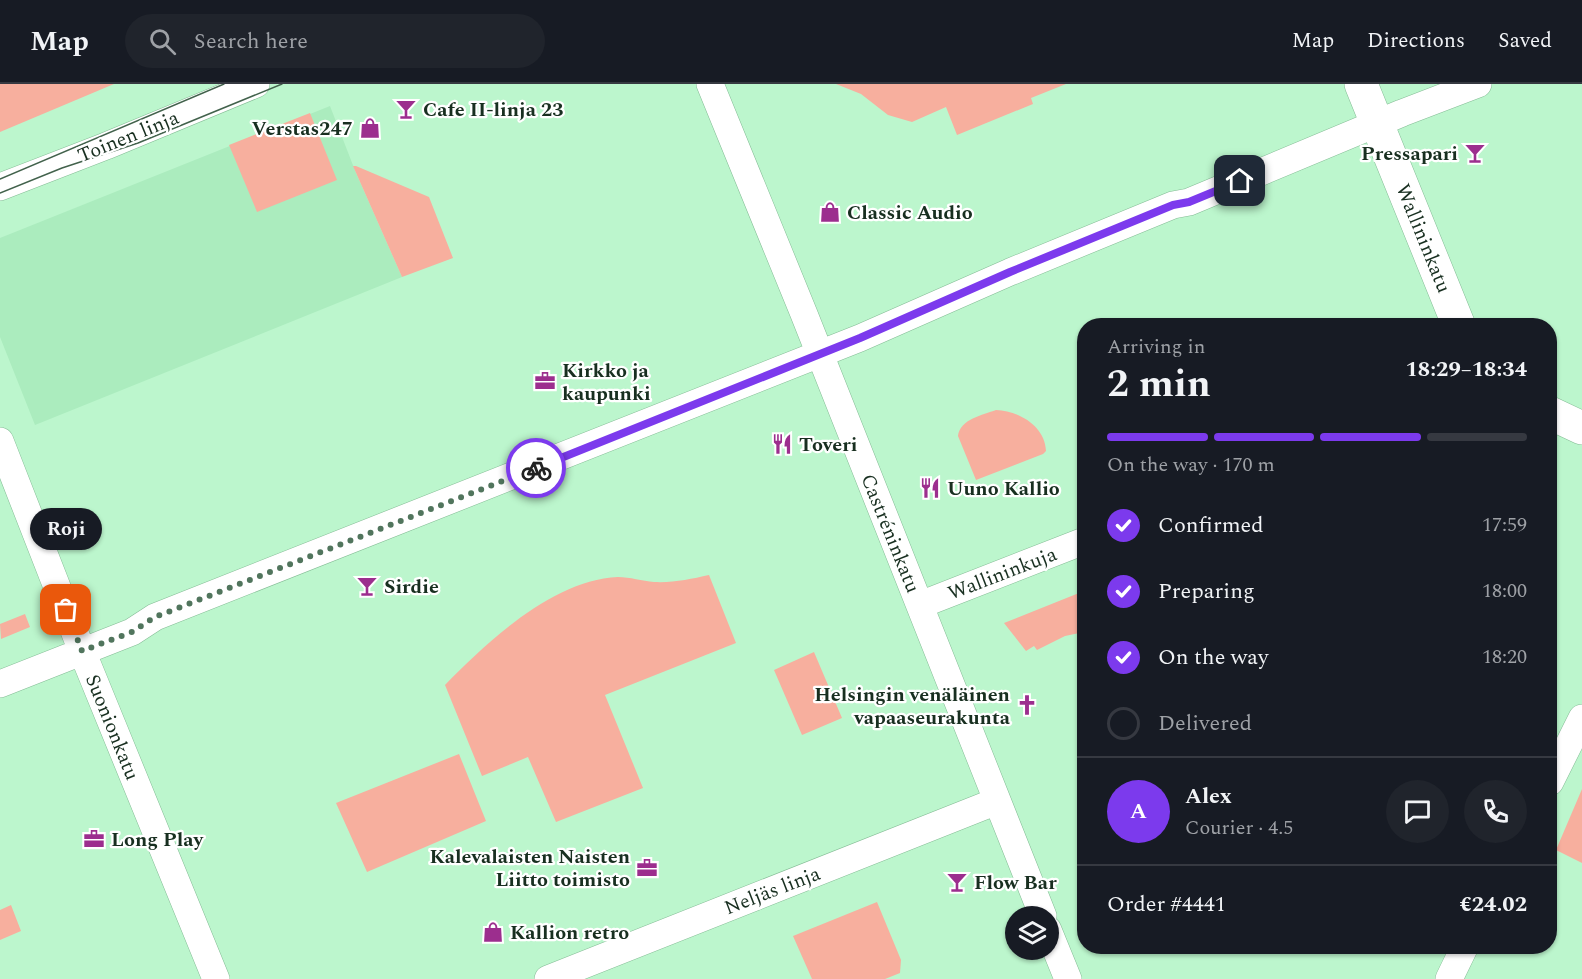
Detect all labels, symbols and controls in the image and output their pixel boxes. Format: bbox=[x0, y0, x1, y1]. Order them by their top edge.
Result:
search box bbox=[125, 14, 545, 68]
text: Map bbox=[30, 20, 89, 63]
icon: search bbox=[146, 25, 179, 58]
text: Search here bbox=[194, 25, 308, 58]
text: Map bbox=[1292, 25, 1334, 57]
text: Directions bbox=[1367, 25, 1465, 57]
text: Saved bbox=[1498, 25, 1552, 57]
place label: Cafe II-linja 23 bbox=[423, 95, 563, 125]
bar icon: Cafe II-linja 23 bbox=[394, 97, 418, 121]
street label: Toinen linja bbox=[73, 103, 184, 171]
place label: Verstas247 bbox=[251, 114, 353, 144]
shop icon: Verstas247 bbox=[358, 116, 382, 140]
place label: Pressapari bbox=[1361, 139, 1458, 169]
bar icon: Pressapari bbox=[1463, 141, 1487, 165]
pin bbox=[1214, 155, 1265, 206]
icon: home bbox=[1223, 164, 1256, 197]
street label: Wallininkatu bbox=[1388, 179, 1459, 297]
place label: Classic Audio bbox=[847, 198, 973, 228]
shop icon: Classic Audio bbox=[818, 200, 842, 224]
text: Arriving in bbox=[1107, 332, 1205, 362]
text: 18:29–18:34 bbox=[1405, 353, 1527, 386]
text: 2 min bbox=[1107, 355, 1211, 414]
place label: Kirkko ja kaupunki bbox=[562, 356, 651, 409]
office icon: Kirkko ja kaupunki bbox=[533, 369, 557, 393]
place label: Toveri bbox=[799, 430, 857, 460]
restaurant icon: Toveri bbox=[770, 432, 794, 456]
courier bbox=[506, 438, 566, 498]
text: On the way · 170 m bbox=[1107, 450, 1275, 480]
icon: bike bbox=[520, 452, 553, 485]
street label: Castréninkatu bbox=[853, 469, 928, 597]
place label: Uuno Kallio bbox=[947, 474, 1060, 504]
restaurant icon: Uuno Kallio bbox=[918, 476, 942, 500]
callout: Roji bbox=[30, 508, 102, 550]
icon: check bbox=[1107, 509, 1140, 542]
text: Confirmed bbox=[1158, 509, 1264, 542]
text: 17:59 bbox=[1482, 510, 1527, 540]
text: Roji bbox=[47, 514, 85, 544]
street label: Wallininkuja bbox=[943, 539, 1061, 608]
place label: Sirdie bbox=[384, 572, 439, 602]
bar icon: Sirdie bbox=[355, 574, 379, 598]
icon: check bbox=[1107, 575, 1140, 608]
text: Preparing bbox=[1158, 575, 1255, 608]
text: 18:00 bbox=[1482, 576, 1527, 606]
pin bbox=[40, 584, 91, 635]
icon: bag bbox=[49, 593, 82, 626]
icon: check bbox=[1107, 641, 1140, 674]
text: On the way bbox=[1158, 641, 1269, 674]
text: 18:20 bbox=[1482, 642, 1527, 672]
street label: Suonionkatu bbox=[77, 670, 147, 785]
place label: Helsingin venäläinen vapaaseurakunta bbox=[814, 680, 1011, 733]
church icon: Helsingin venäläinen vapaaseurakunta bbox=[1015, 693, 1039, 717]
text: Delivered bbox=[1158, 707, 1252, 740]
text: Alex bbox=[1185, 780, 1232, 813]
button: chat bbox=[1386, 780, 1449, 843]
button: phone bbox=[1464, 780, 1527, 843]
text: A bbox=[1130, 795, 1147, 828]
text: Courier · 4.5 bbox=[1185, 813, 1293, 843]
place label: Long Play bbox=[111, 825, 205, 855]
office icon: Long Play bbox=[82, 827, 106, 851]
place label: Kalevalaisten Naisten Liitto toimisto bbox=[429, 842, 630, 895]
office icon: Kalevalaisten Naisten Liitto toimisto bbox=[635, 856, 659, 880]
street label: Neljäs linja bbox=[720, 859, 825, 923]
place label: Flow Bar bbox=[974, 868, 1057, 898]
bar icon: Flow Bar bbox=[945, 870, 969, 894]
text: Order #4441 bbox=[1107, 888, 1226, 921]
text: €24.02 bbox=[1459, 888, 1527, 921]
map controls bbox=[1005, 906, 1059, 960]
button: layers bbox=[1005, 906, 1059, 960]
place label: Kallion retro bbox=[510, 918, 629, 948]
shop icon: Kallion retro bbox=[481, 920, 505, 944]

